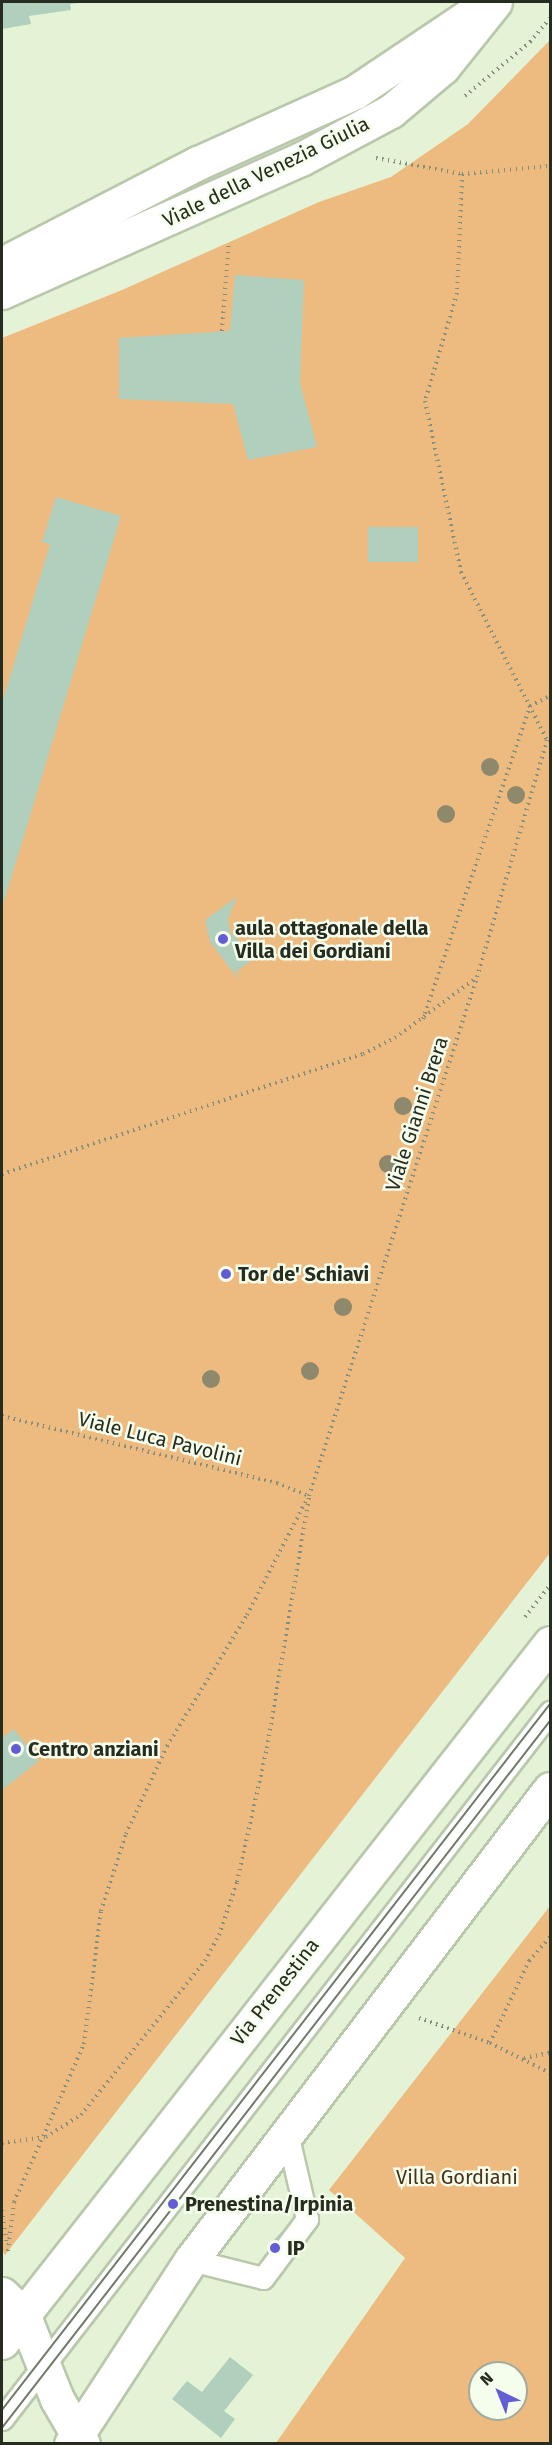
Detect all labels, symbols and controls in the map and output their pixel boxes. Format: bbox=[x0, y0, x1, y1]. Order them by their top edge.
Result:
street label: Viale della Venezia Giulia bbox=[159, 111, 373, 233]
place label: aula ottagonale della Villa dei Gordiani bbox=[235, 916, 429, 963]
marker: aula ottagonale della Villa dei Gordiani bbox=[216, 932, 230, 946]
street label: Viale Gianni Brera bbox=[381, 1034, 453, 1194]
place label: Tor de' Schiavi bbox=[238, 1262, 369, 1286]
marker: Tor de' Schiavi bbox=[219, 1267, 233, 1281]
street label: Viale Luca Pavolini bbox=[76, 1407, 244, 1471]
place label: Centro anziani bbox=[28, 1737, 159, 1761]
marker: Centro anziani bbox=[9, 1742, 23, 1756]
street label: Via Prenestina bbox=[226, 1934, 324, 2050]
park label: Villa Gordiani bbox=[396, 2165, 518, 2189]
place label: Prenestina/Irpinia bbox=[185, 2192, 353, 2216]
marker: Prenestina/Irpinia bbox=[166, 2197, 180, 2211]
place label: IP bbox=[287, 2236, 305, 2260]
marker: IP bbox=[268, 2241, 282, 2255]
north arrow bbox=[468, 2361, 528, 2421]
text: N bbox=[476, 2368, 497, 2390]

